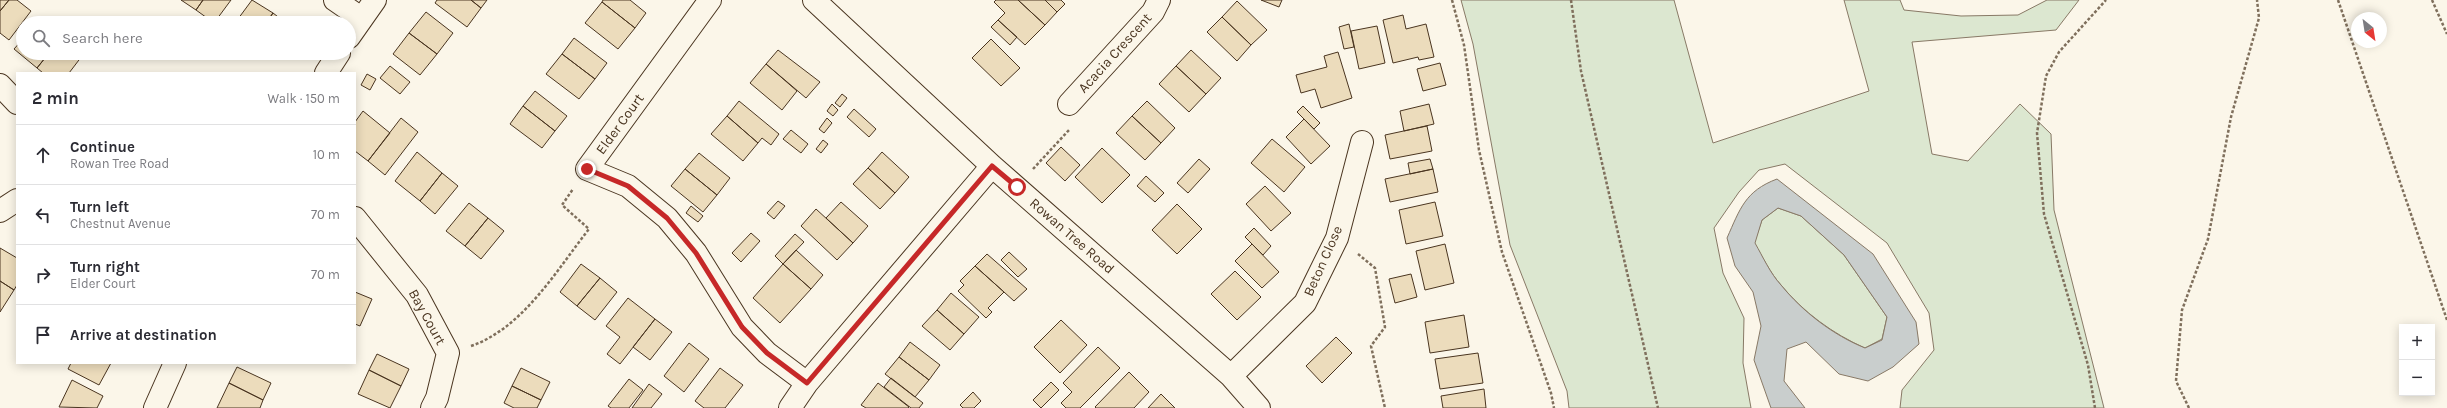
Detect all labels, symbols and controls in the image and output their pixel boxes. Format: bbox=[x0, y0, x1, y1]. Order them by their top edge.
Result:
street label: Acacia Crescent bbox=[1075, 10, 1155, 96]
north arrow bbox=[2351, 12, 2387, 48]
search box bbox=[16, 16, 356, 60]
icon: search bbox=[30, 27, 52, 49]
text: Search here bbox=[62, 29, 143, 47]
text: 2 min bbox=[32, 88, 79, 108]
street label: Elder Court bbox=[592, 90, 648, 158]
text: Walk · 150 m bbox=[268, 91, 340, 106]
text: Continue bbox=[70, 138, 135, 156]
icon: ahead bbox=[32, 144, 54, 166]
text: 10 m bbox=[313, 147, 340, 162]
text: Rowan Tree Road bbox=[70, 156, 169, 171]
route end bbox=[578, 160, 596, 178]
route start bbox=[1008, 178, 1026, 196]
street label: Rowan Tree Road bbox=[1026, 195, 1118, 277]
text: Turn left bbox=[70, 198, 129, 216]
icon: left bbox=[32, 204, 54, 226]
text: 70 m bbox=[311, 207, 340, 222]
text: Chestnut Avenue bbox=[70, 216, 171, 231]
street label: Beton Close bbox=[1300, 223, 1346, 299]
text: Turn right bbox=[70, 258, 140, 276]
icon: right bbox=[32, 264, 54, 286]
text: 70 m bbox=[311, 267, 340, 282]
text: Elder Court bbox=[70, 276, 136, 291]
street label: Bay Court bbox=[405, 286, 449, 348]
icon: arrive bbox=[32, 324, 54, 346]
map controls bbox=[2399, 324, 2435, 396]
button: + bbox=[2399, 324, 2435, 360]
text: Arrive at destination bbox=[70, 326, 217, 344]
button: − bbox=[2399, 360, 2435, 396]

